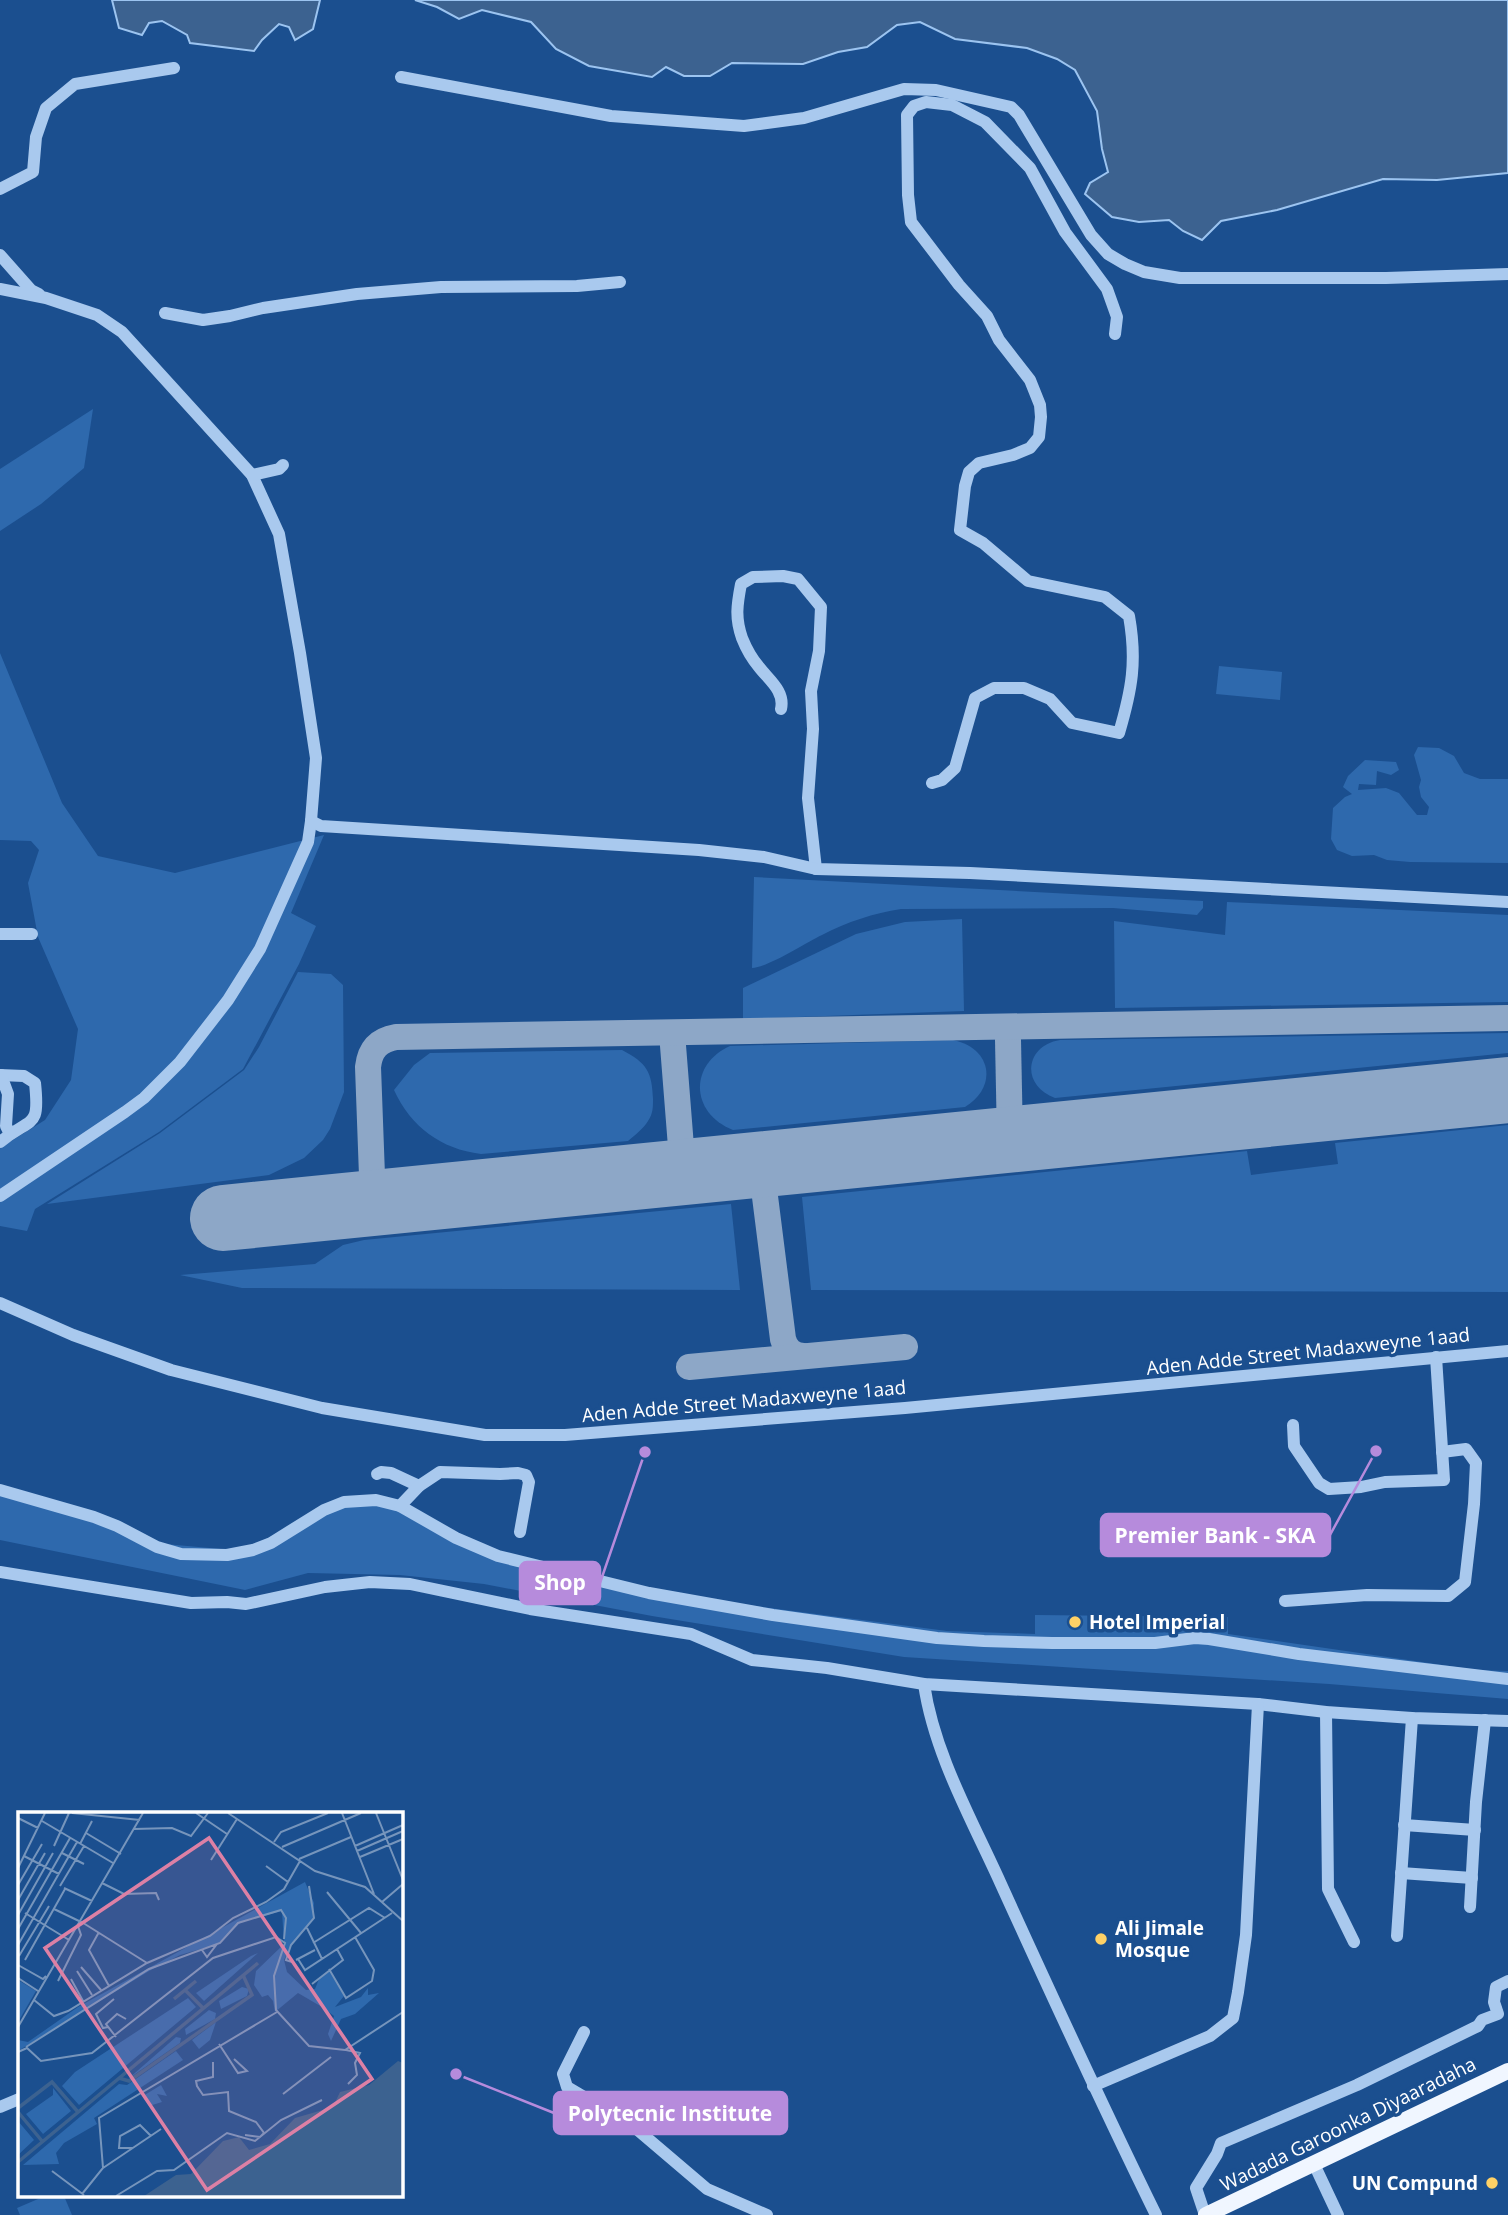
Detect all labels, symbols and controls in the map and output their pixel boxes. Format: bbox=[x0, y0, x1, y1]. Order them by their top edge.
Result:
street label: Aden Adde Street Madaxweyne 1aad bbox=[1145, 1321, 1471, 1381]
street label: Aden Adde Street Madaxweyne 1aad bbox=[581, 1374, 907, 1428]
callout: Premier Bank - SKA bbox=[1101, 1514, 1330, 1556]
text: Premier Bank - SKA bbox=[1115, 1521, 1316, 1549]
callout: Shop bbox=[520, 1562, 600, 1604]
text: Shop bbox=[534, 1568, 586, 1596]
place label: Hotel Imperial bbox=[1089, 1609, 1225, 1635]
marker: Hotel Imperial bbox=[1067, 1614, 1083, 1630]
inset map bbox=[18, 1812, 402, 2198]
place label: Ali Jimale Mosque bbox=[1115, 1915, 1204, 1963]
marker: Ali Jimale Mosque bbox=[1093, 1931, 1109, 1947]
street label: Wadada Garoonka Diyaaradaha bbox=[1216, 2051, 1480, 2197]
callout: Polytecnic Institute bbox=[554, 2092, 787, 2134]
text: Polytecnic Institute bbox=[568, 2099, 772, 2127]
place label: UN Compund bbox=[1352, 2170, 1478, 2196]
marker: UN Compund bbox=[1484, 2175, 1500, 2191]

